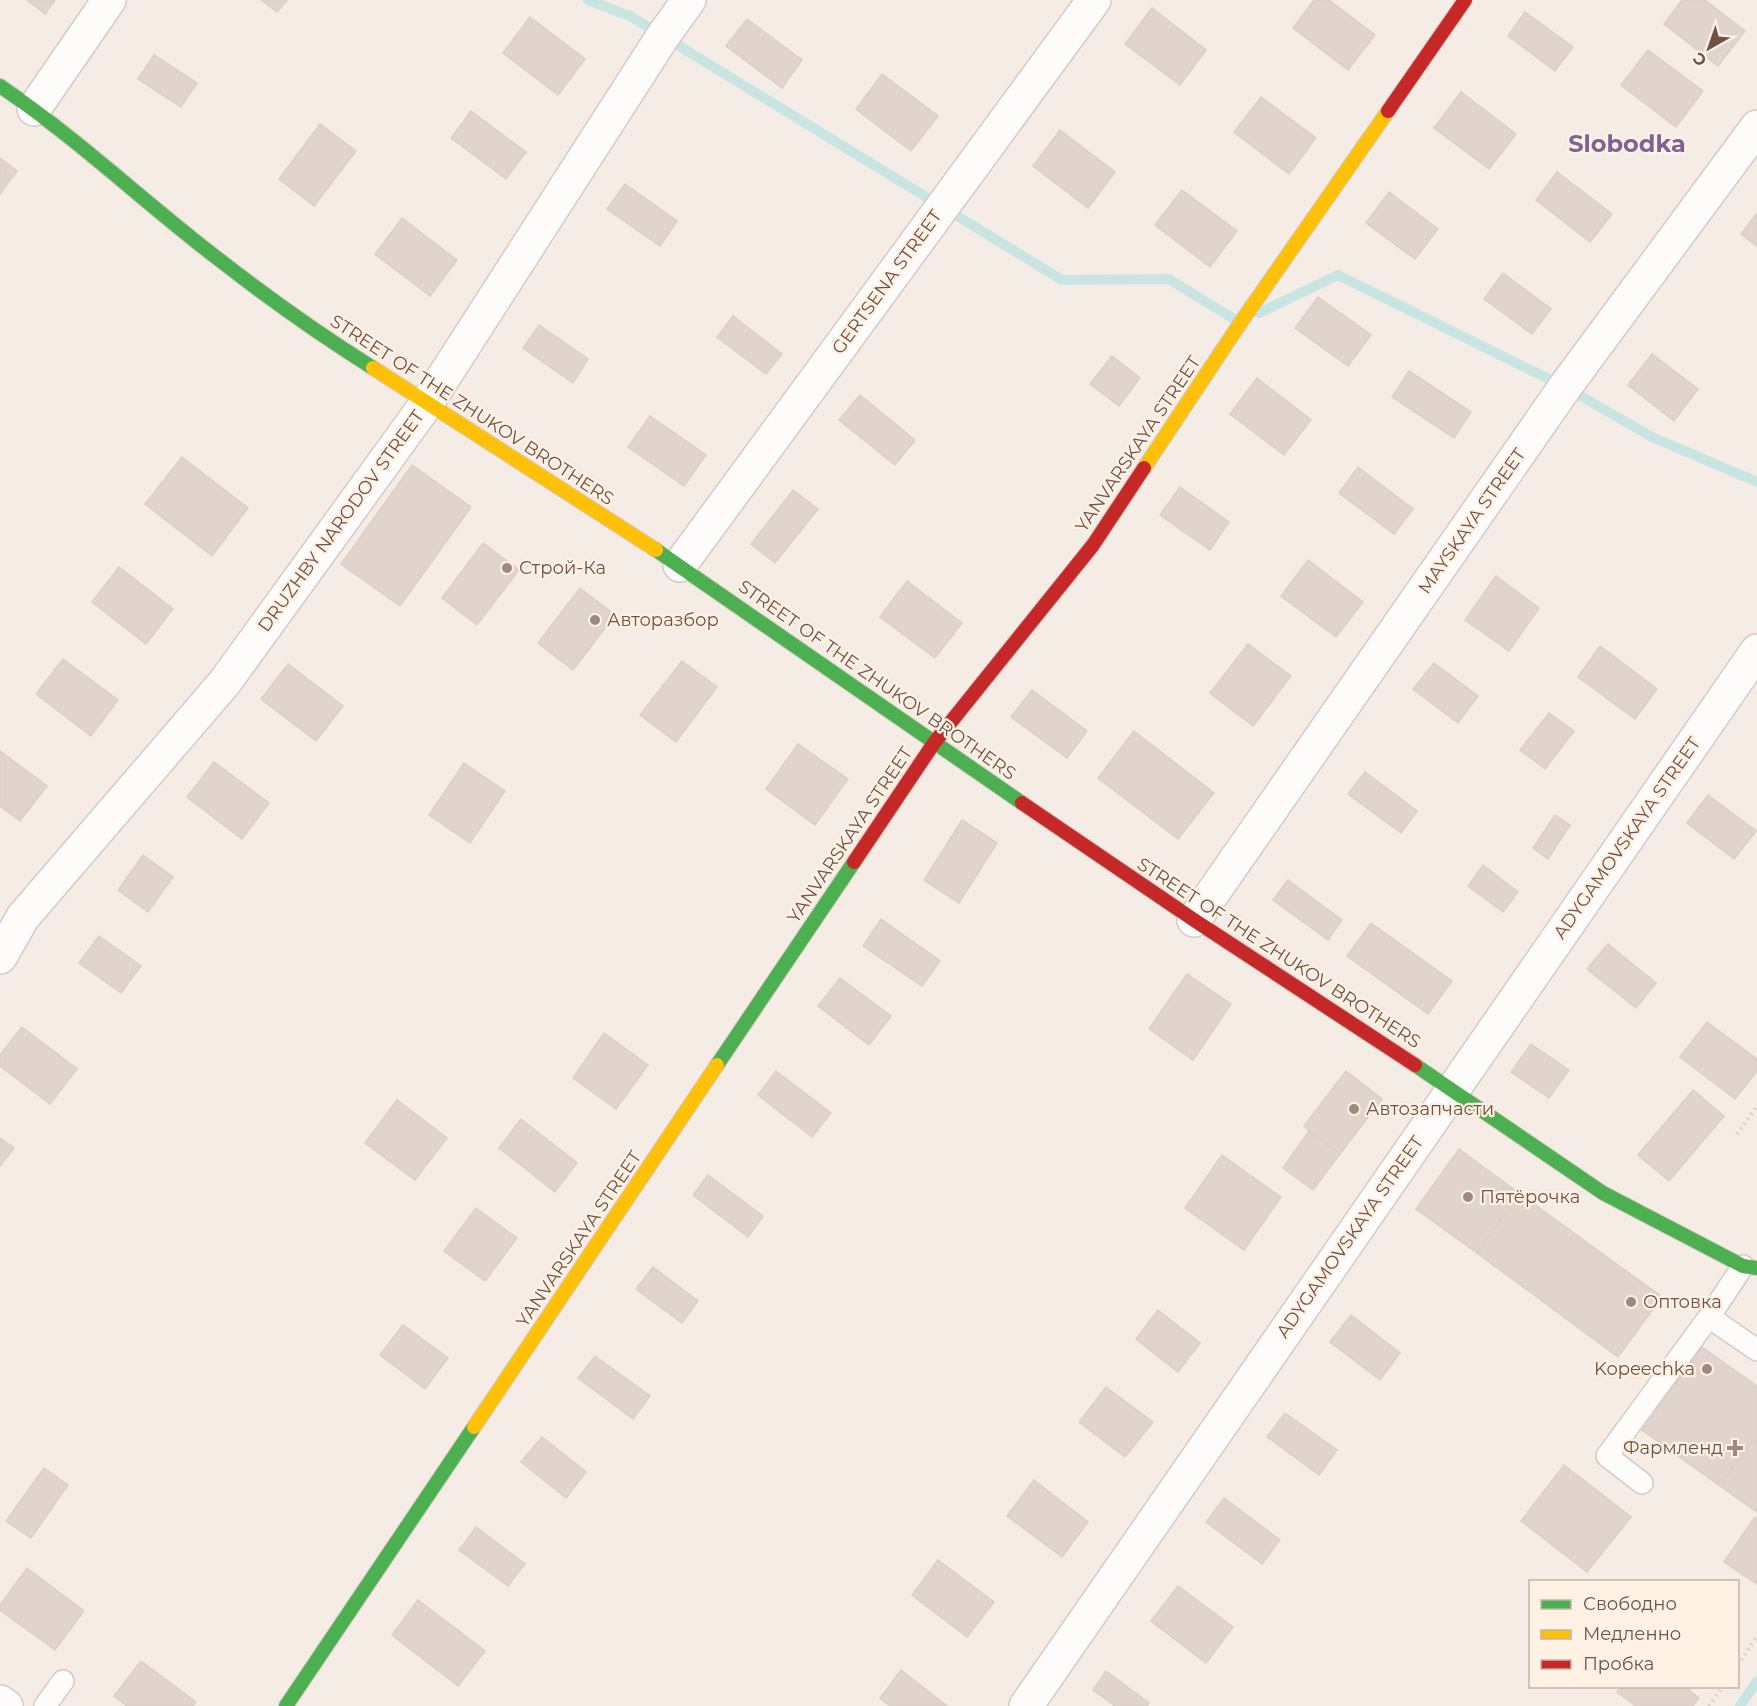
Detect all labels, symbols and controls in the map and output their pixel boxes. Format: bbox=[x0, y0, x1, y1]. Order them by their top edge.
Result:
north arrow bbox=[1679, 18, 1739, 78]
text: С bbox=[1689, 48, 1710, 70]
district label: Slobodka bbox=[1568, 129, 1686, 158]
street label: GERTSENA STREET bbox=[827, 205, 947, 358]
street label: STREET OF THE ZHUKOV BROTHERS bbox=[326, 310, 618, 510]
street label: YANVARSKAYA STREET bbox=[1071, 351, 1206, 536]
street label: DRUZHBY NARODOV STREET bbox=[253, 405, 429, 636]
street label: MAYSKAYA STREET bbox=[1413, 443, 1531, 598]
place label: Строй-Ка bbox=[519, 557, 606, 579]
marker: Строй-Ка bbox=[500, 561, 514, 575]
street label: STREET OF THE ZHUKOV BROTHERS bbox=[734, 575, 1020, 785]
place label: Авторазбор bbox=[607, 609, 719, 631]
marker: Авторазбор bbox=[588, 613, 602, 627]
street label: ADYGAMOVSKAYA STREET bbox=[1549, 732, 1706, 943]
street label: YANVARSKAYA STREET bbox=[783, 742, 918, 927]
street label: STREET OF THE ZHUKOV BROTHERS bbox=[1133, 853, 1425, 1053]
place label: Автозапчасти bbox=[1366, 1098, 1494, 1120]
marker: Автозапчасти bbox=[1347, 1102, 1361, 1116]
street label: ADYGAMOVSKAYA STREET bbox=[1272, 1131, 1429, 1342]
street label: YANVARSKAYA STREET bbox=[512, 1146, 647, 1331]
place label: Пятёрочка bbox=[1480, 1186, 1580, 1208]
marker: Пятёрочка bbox=[1461, 1190, 1475, 1204]
place label: Оптовка bbox=[1643, 1291, 1722, 1313]
marker: Оптовка bbox=[1624, 1295, 1638, 1309]
place label: Kopeechka bbox=[1594, 1358, 1695, 1380]
marker: Kopeechka bbox=[1700, 1362, 1714, 1376]
place label: Фармленд bbox=[1623, 1437, 1723, 1459]
marker: Фармленд bbox=[1728, 1441, 1742, 1455]
legend bbox=[1529, 1580, 1739, 1688]
text: Свободно bbox=[1583, 1593, 1677, 1615]
text: Медленно bbox=[1583, 1623, 1681, 1645]
text: Пробка bbox=[1583, 1653, 1654, 1675]

